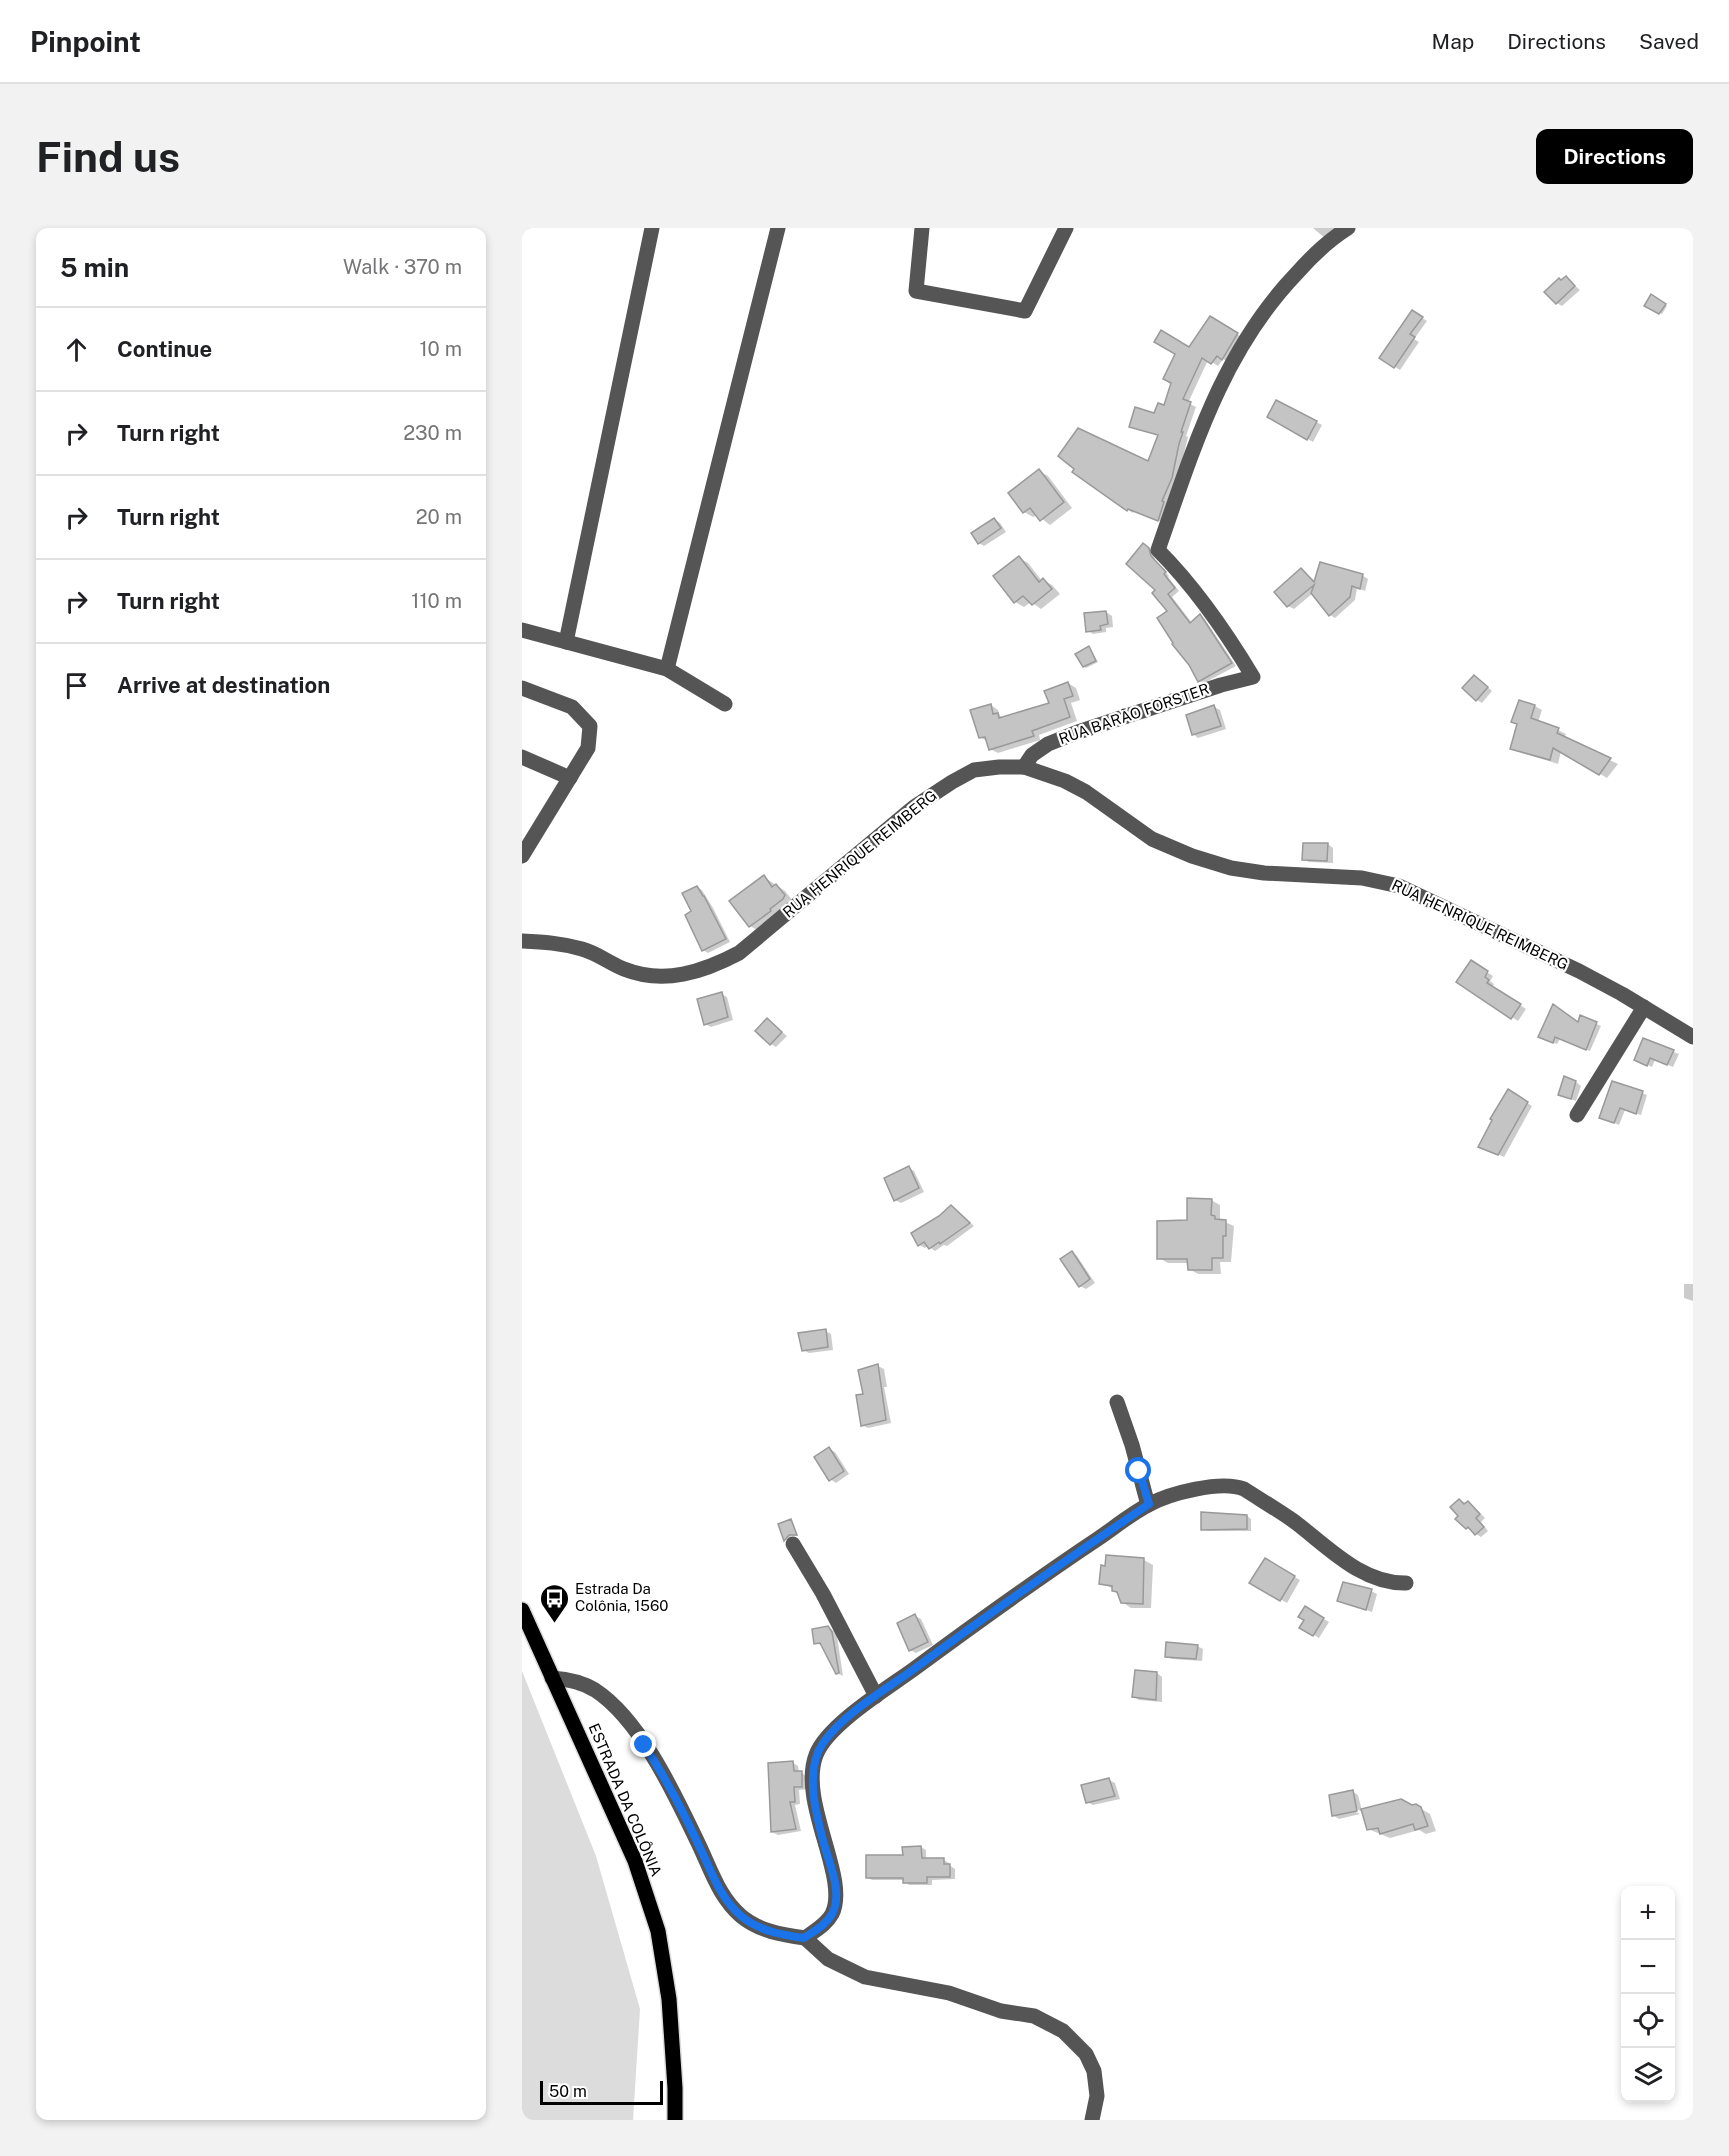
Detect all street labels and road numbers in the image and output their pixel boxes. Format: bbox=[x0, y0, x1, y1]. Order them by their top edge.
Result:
street label: RUA BARÃO FORSTER bbox=[1056, 680, 1211, 747]
street label: RUA HENRIQUE REIMBERG bbox=[779, 786, 940, 921]
street label: RUA HENRIQUE REIMBERG bbox=[1389, 876, 1571, 973]
street label: ESTRADA DA COLÔNIA bbox=[586, 1721, 666, 1879]

